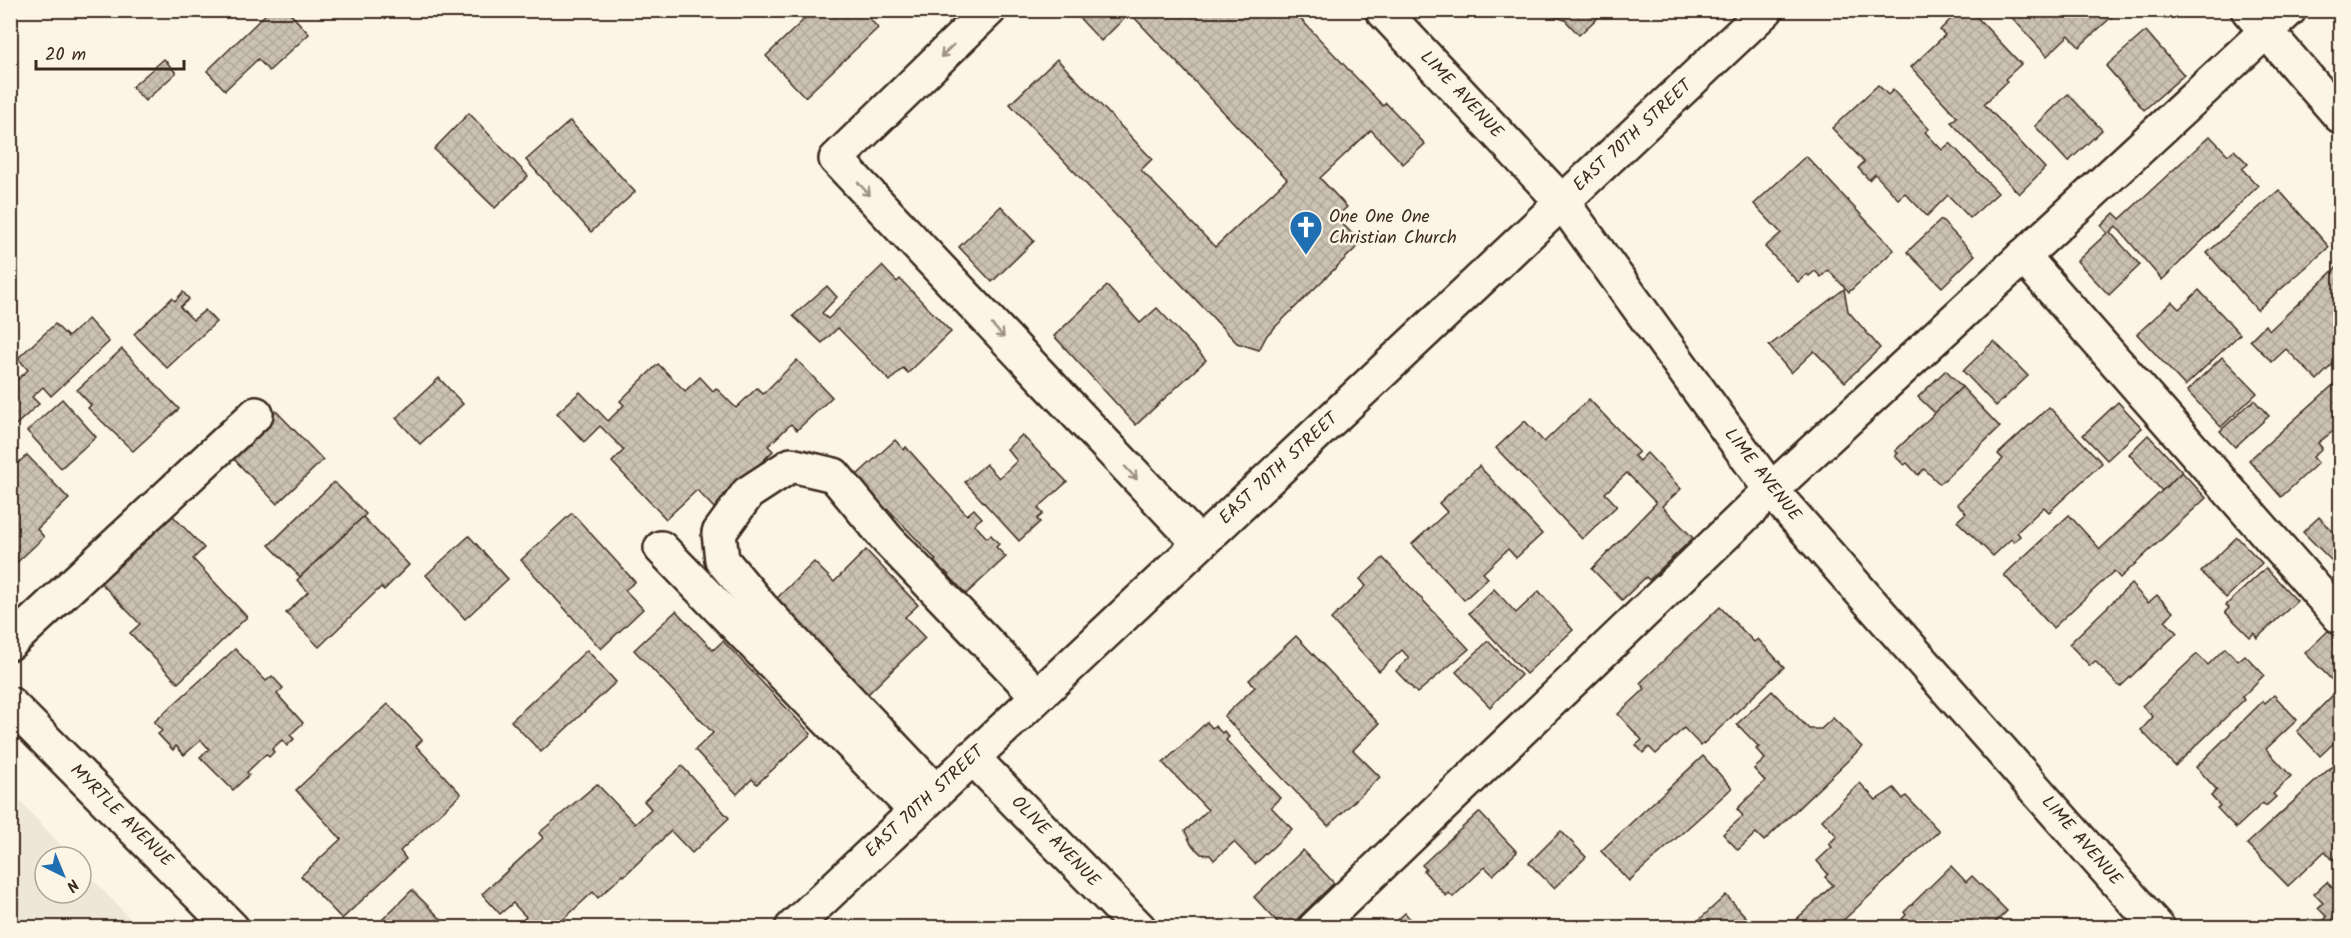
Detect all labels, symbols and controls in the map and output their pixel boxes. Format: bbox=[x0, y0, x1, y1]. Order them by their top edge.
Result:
scale bar bbox=[36, 33, 184, 71]
text: 20 m bbox=[45, 41, 86, 70]
one-way arrow bbox=[939, 44, 954, 59]
street label: LIME AVENUE bbox=[1412, 44, 1510, 146]
street label: EAST 70TH STREET bbox=[1567, 72, 1700, 199]
one-way arrow bbox=[857, 181, 871, 196]
place label: One One One Christian Church bbox=[1329, 203, 1457, 253]
church icon: One One One Christian Church bbox=[1288, 209, 1324, 256]
one-way arrow bbox=[991, 323, 1005, 338]
street label: EAST 70TH STREET bbox=[1213, 405, 1346, 532]
street label: LIME AVENUE bbox=[1716, 422, 1808, 528]
one-way arrow bbox=[1124, 465, 1139, 480]
street label: EAST 70TH STREET bbox=[859, 738, 992, 865]
street label: MYRTLE AVENUE bbox=[62, 757, 180, 875]
street label: OLIVE AVENUE bbox=[1003, 789, 1107, 895]
street label: LIME AVENUE bbox=[2033, 789, 2129, 893]
north arrow bbox=[33, 845, 93, 905]
text: N bbox=[60, 872, 84, 897]

